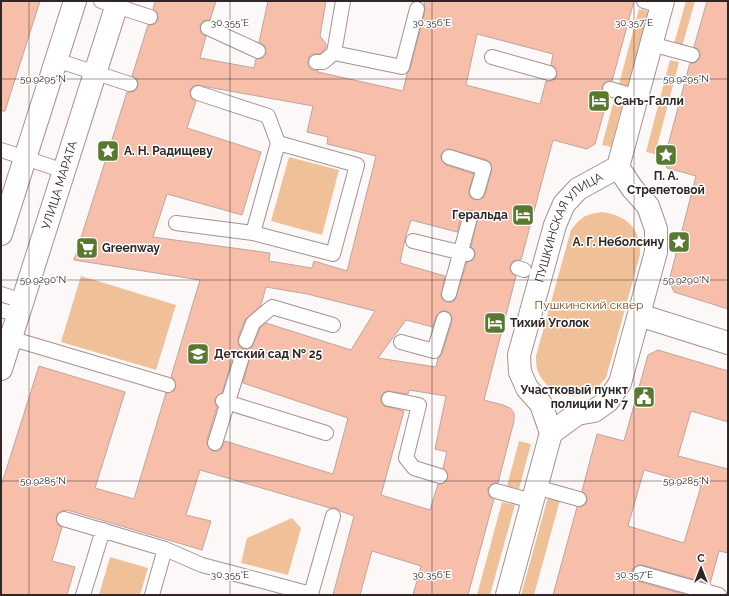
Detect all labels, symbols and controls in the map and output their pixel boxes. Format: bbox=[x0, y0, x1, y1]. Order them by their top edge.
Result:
text: 30.355°E bbox=[211, 17, 249, 28]
text: 30.356°E bbox=[413, 17, 451, 28]
text: 30.357°E bbox=[615, 17, 653, 28]
text: 59.9295°N bbox=[20, 73, 66, 84]
text: 59.9295°N bbox=[663, 73, 709, 84]
hotel icon: Санъ-Галли bbox=[586, 88, 612, 114]
place label: Санъ-Галли bbox=[614, 94, 684, 108]
place icon: А. Н. Радищеву bbox=[95, 138, 121, 164]
street label: УЛИЦА МАРАТА bbox=[39, 139, 80, 231]
place icon: П. А. Стрепетовой bbox=[653, 142, 679, 168]
place label: А. Н. Радищеву bbox=[124, 144, 213, 158]
place label: П. А. Стрепетовой bbox=[627, 169, 705, 197]
street label: ПУШКИНСКАЯ УЛИЦА bbox=[532, 170, 605, 284]
hotel icon: Геральда bbox=[510, 202, 536, 228]
place label: Геральда bbox=[452, 208, 508, 222]
place icon: А. Г. Неболсину bbox=[666, 229, 692, 255]
supermarket icon: Greenway bbox=[74, 235, 100, 261]
place label: А. Г. Неболсину bbox=[573, 235, 664, 249]
place label: Greenway bbox=[102, 241, 160, 255]
text: 59.9290°N bbox=[20, 274, 66, 285]
text: 59.9290°N bbox=[663, 274, 709, 285]
park label: Пушкинский сквер bbox=[535, 298, 643, 312]
hotel icon: Тихий Уголок bbox=[482, 310, 508, 336]
place label: Тихий Уголок bbox=[510, 316, 590, 330]
school or university icon: Детский сад № 25 bbox=[185, 341, 211, 367]
place label: Детский сад № 25 bbox=[214, 347, 322, 361]
place label: Участковый пункт полиции № 7 bbox=[519, 383, 628, 411]
public building icon: Участковый пункт полиции № 7 bbox=[631, 384, 657, 410]
text: 59.9285°N bbox=[20, 475, 66, 486]
text: 59.9285°N bbox=[663, 475, 709, 486]
north arrow bbox=[681, 548, 721, 588]
text: С bbox=[697, 552, 705, 565]
text: 30.355°E bbox=[211, 569, 249, 580]
text: 30.356°E bbox=[413, 569, 451, 580]
text: 30.357°E bbox=[615, 569, 653, 580]

